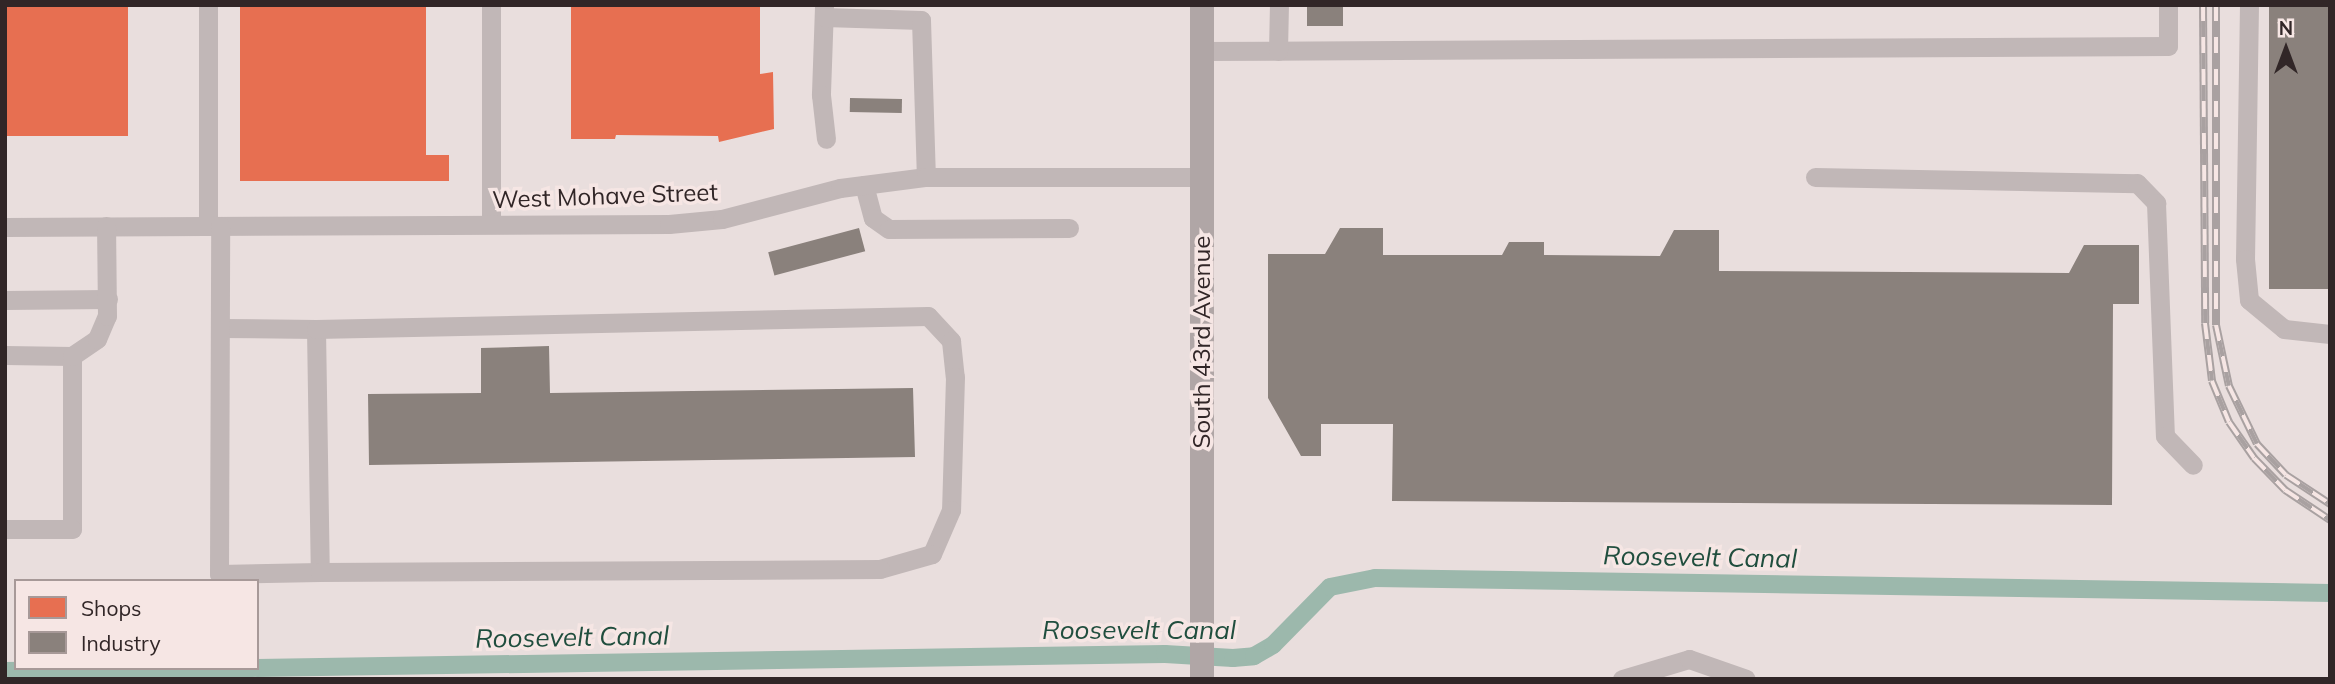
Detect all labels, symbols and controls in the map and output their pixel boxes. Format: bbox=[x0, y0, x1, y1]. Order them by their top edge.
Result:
north arrow bbox=[2251, 14, 2321, 84]
text: N bbox=[2279, 16, 2293, 40]
street label: West Mohave Street bbox=[492, 178, 718, 214]
street label: South 43rd Avenue bbox=[1188, 236, 1216, 448]
water label: Roosevelt Canal bbox=[1603, 540, 1797, 574]
legend bbox=[14, 579, 259, 670]
text: Shops bbox=[81, 595, 141, 621]
water label: Roosevelt Canal bbox=[1042, 614, 1236, 646]
water label: Roosevelt Canal bbox=[475, 620, 669, 654]
text: Industry bbox=[81, 630, 161, 656]

